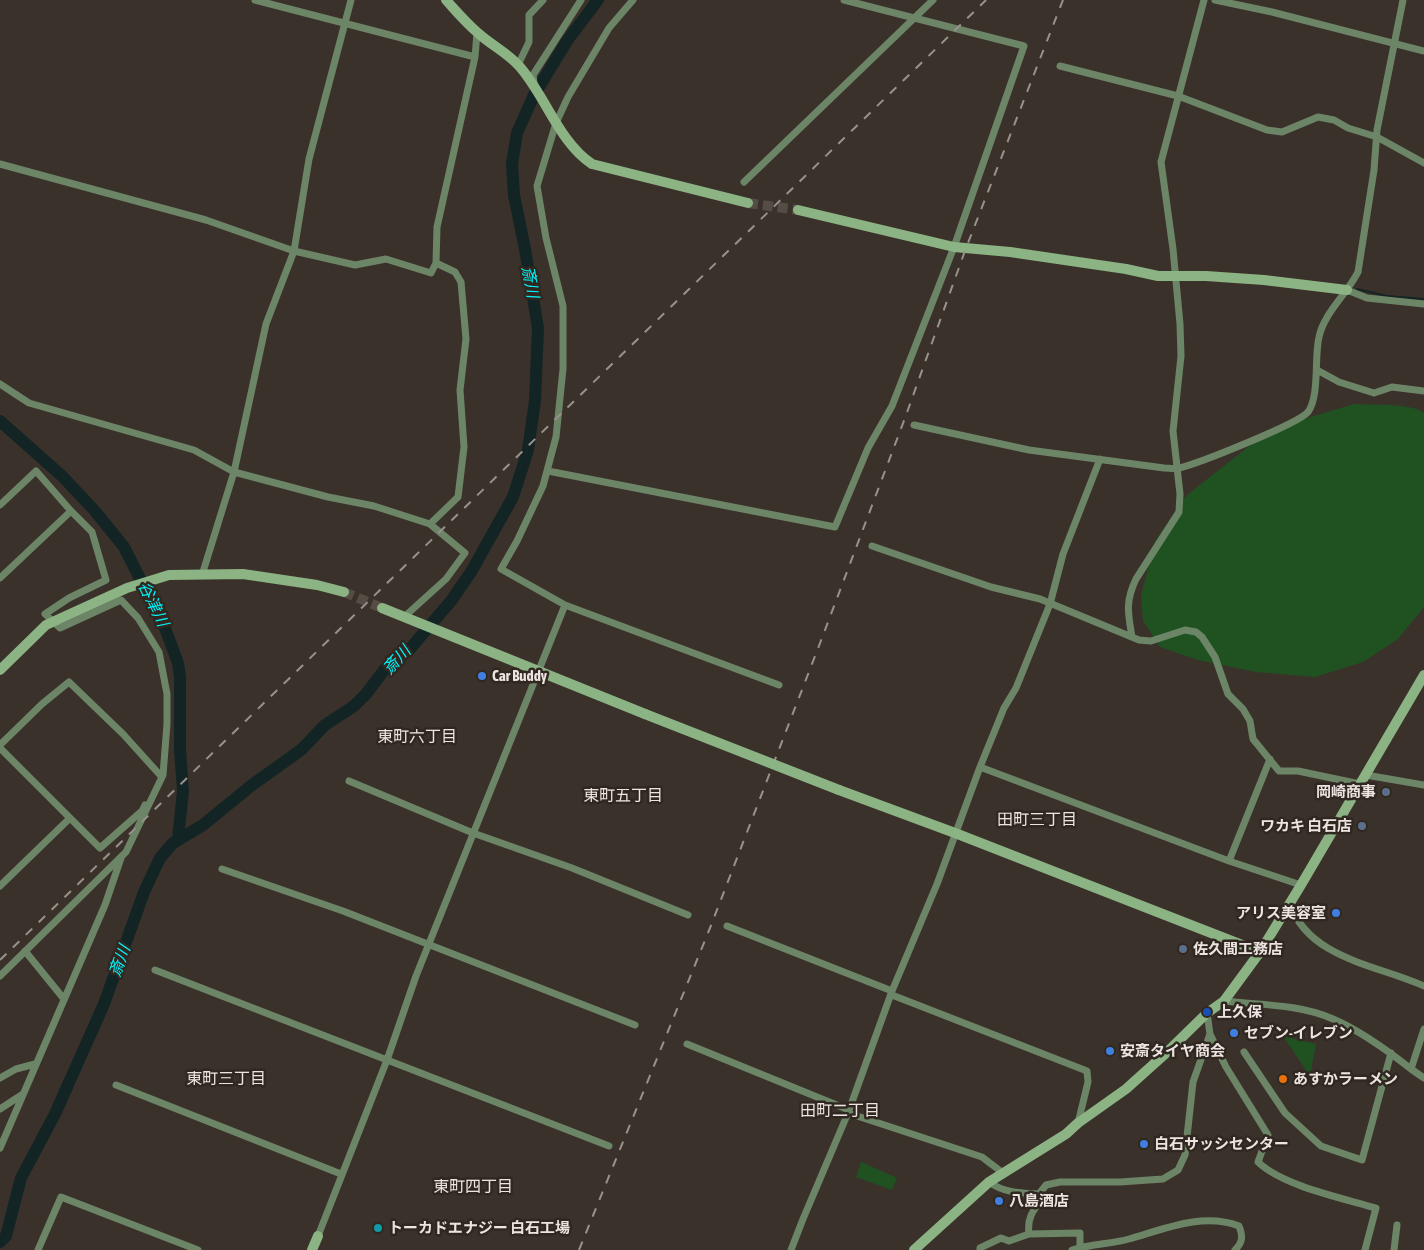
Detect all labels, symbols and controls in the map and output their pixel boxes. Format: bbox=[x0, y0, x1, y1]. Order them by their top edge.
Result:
water label: 斎川 bbox=[518, 264, 542, 300]
water label: 谷津川 bbox=[134, 578, 172, 630]
water label: 斎川 bbox=[379, 642, 415, 678]
place label: Car Buddy bbox=[492, 667, 547, 685]
marker: Car Buddy bbox=[476, 670, 488, 682]
district label: 東町六丁目 bbox=[377, 727, 457, 747]
place label: 岡崎商事 bbox=[1316, 783, 1376, 801]
district label: 東町五丁目 bbox=[583, 786, 663, 806]
marker: 岡崎商事 bbox=[1380, 786, 1392, 798]
district label: 田町三丁目 bbox=[997, 810, 1077, 830]
place label: ワカキ 白石店 bbox=[1260, 817, 1352, 835]
marker: ワカキ 白石店 bbox=[1356, 820, 1368, 832]
place label: アリス美容室 bbox=[1236, 904, 1326, 922]
marker: アリス美容室 bbox=[1330, 907, 1342, 919]
place label: 佐久間工務店 bbox=[1193, 940, 1283, 958]
water label: 斎川 bbox=[106, 943, 134, 979]
marker: 佐久間工務店 bbox=[1177, 943, 1189, 955]
place label: 上久保 bbox=[1217, 1003, 1262, 1021]
marker: 上久保 bbox=[1201, 1006, 1213, 1018]
place label: セブン-イレブン bbox=[1244, 1024, 1353, 1042]
marker: セブン-イレブン bbox=[1228, 1027, 1240, 1039]
place label: 安斎タイヤ商会 bbox=[1120, 1042, 1225, 1060]
marker: 安斎タイヤ商会 bbox=[1104, 1045, 1116, 1057]
district label: 東町三丁目 bbox=[186, 1069, 266, 1089]
place label: あすかラーメン bbox=[1293, 1070, 1398, 1088]
marker: あすかラーメン bbox=[1277, 1073, 1289, 1085]
district label: 田町二丁目 bbox=[800, 1101, 880, 1121]
place label: 白石サッシセンター bbox=[1154, 1135, 1289, 1153]
marker: 白石サッシセンター bbox=[1138, 1138, 1150, 1150]
district label: 東町四丁目 bbox=[433, 1177, 513, 1197]
place label: 八島酒店 bbox=[1009, 1192, 1069, 1210]
marker: 八島酒店 bbox=[993, 1195, 1005, 1207]
place label: トーカドエナジー 白石工場 bbox=[388, 1219, 570, 1237]
marker: トーカドエナジー 白石工場 bbox=[372, 1222, 384, 1234]

